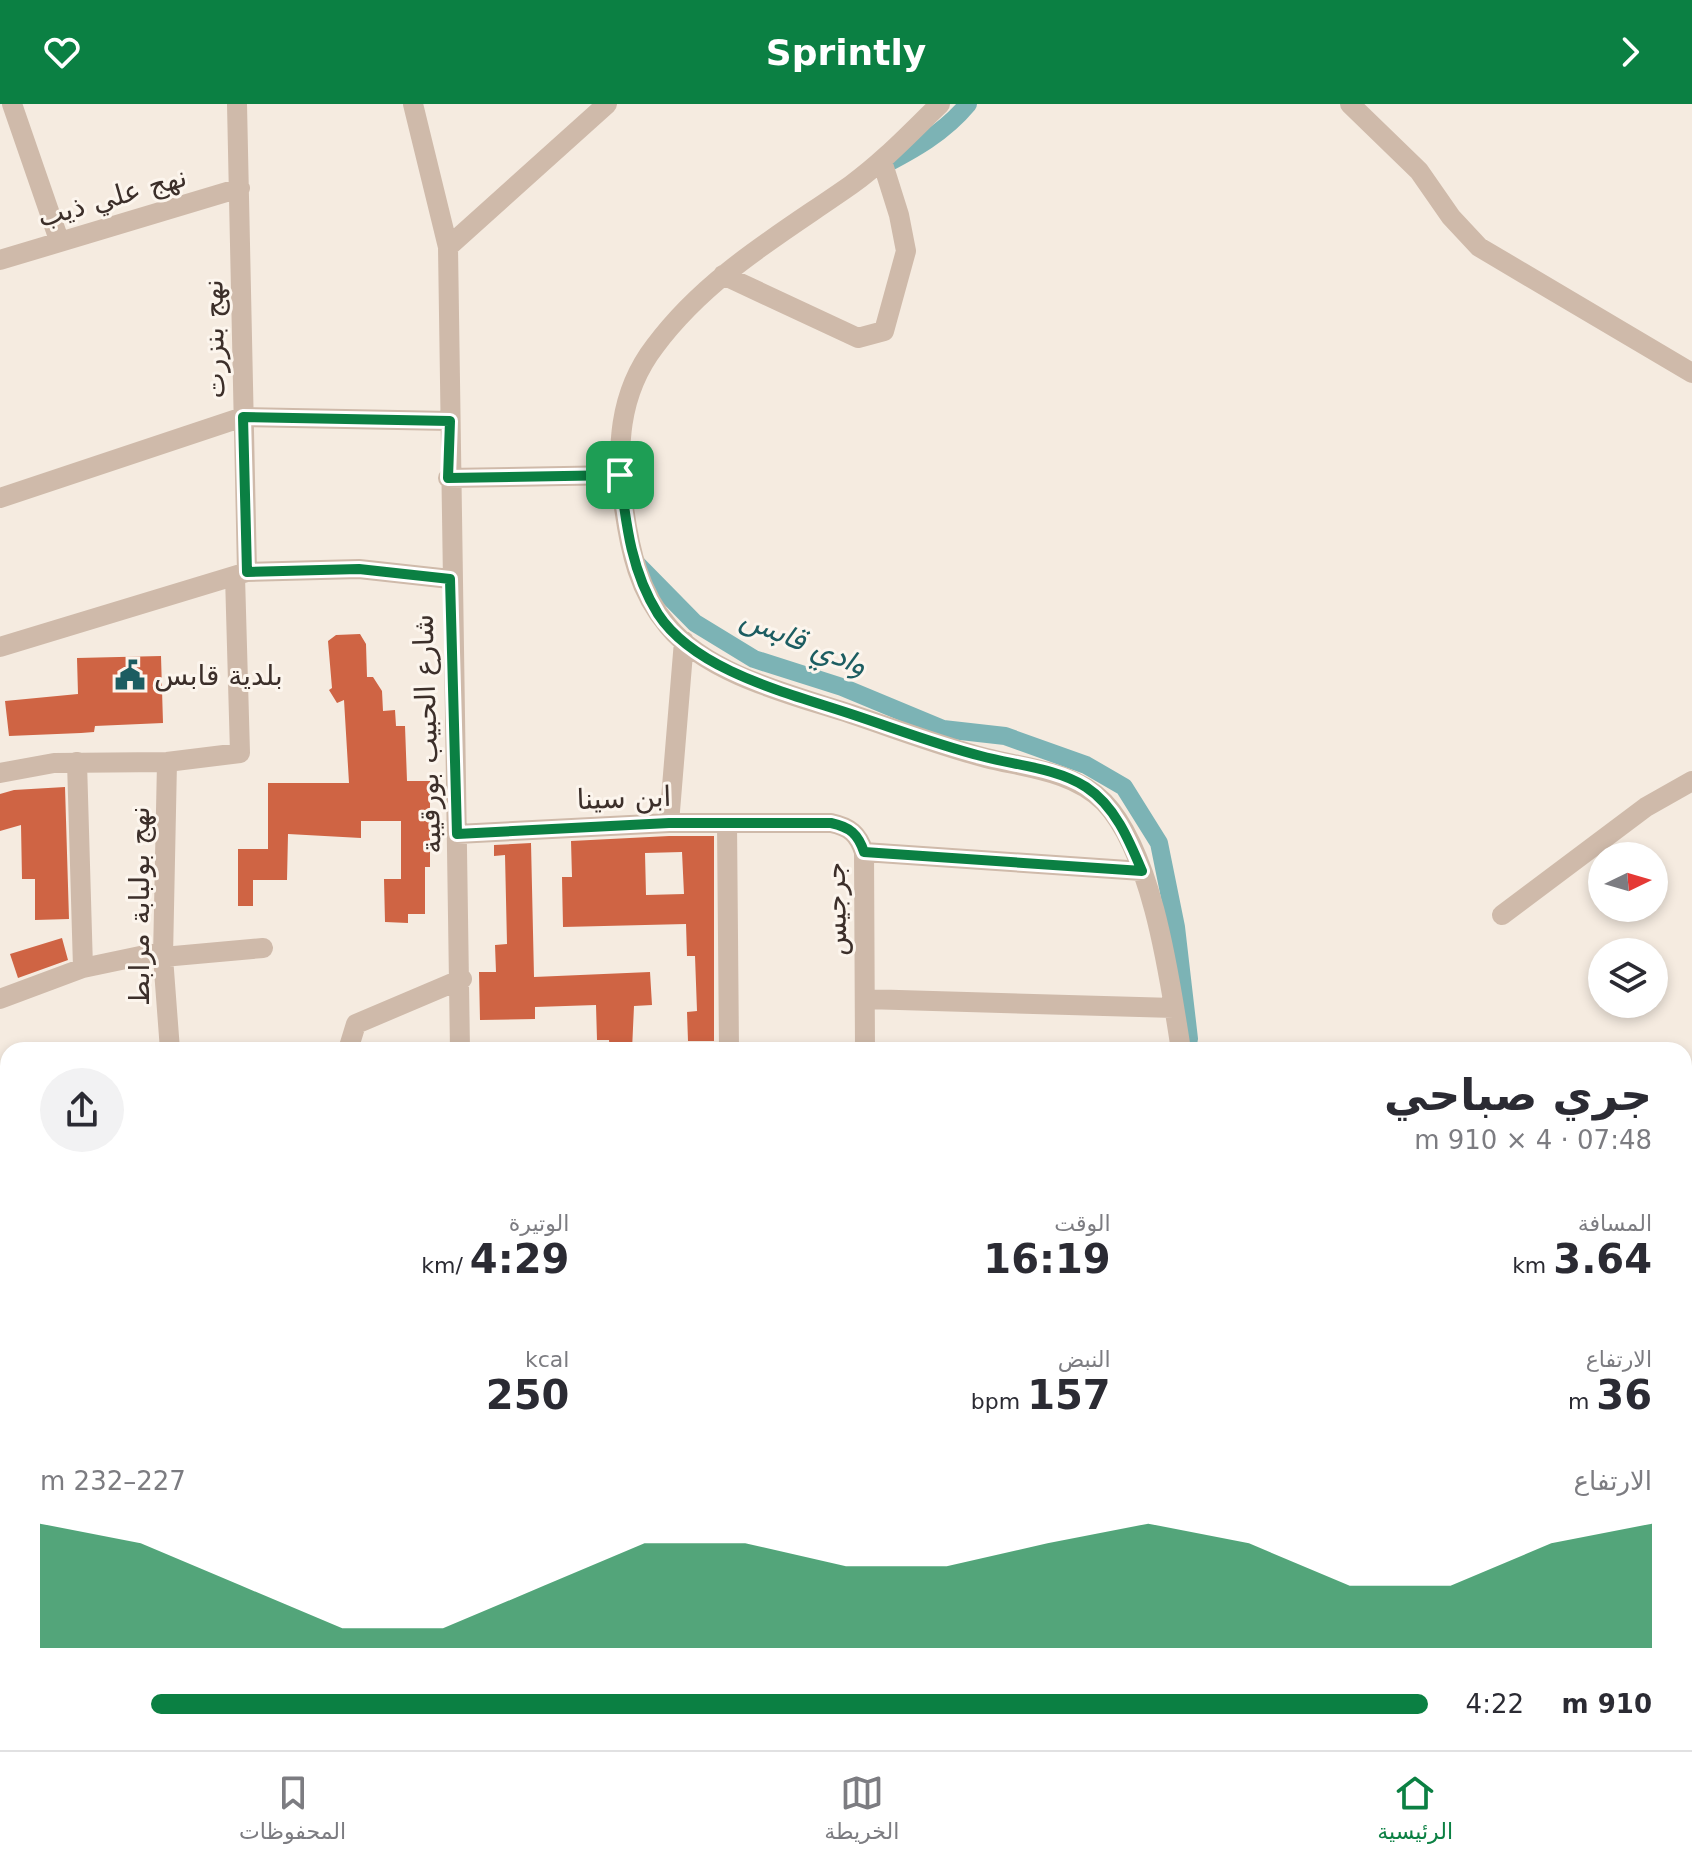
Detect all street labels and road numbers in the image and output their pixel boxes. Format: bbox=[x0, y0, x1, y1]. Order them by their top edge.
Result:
street label: نهج علي ذيب bbox=[34, 160, 190, 234]
street label: نهج بنزرت bbox=[196, 279, 232, 399]
street label: شارع الحبيب بورقيبة bbox=[406, 614, 448, 854]
street label: ابن سينا bbox=[576, 780, 672, 816]
street label: نهج بولبابة مرابط bbox=[123, 806, 156, 1006]
street label: جرجيس bbox=[819, 862, 853, 956]

